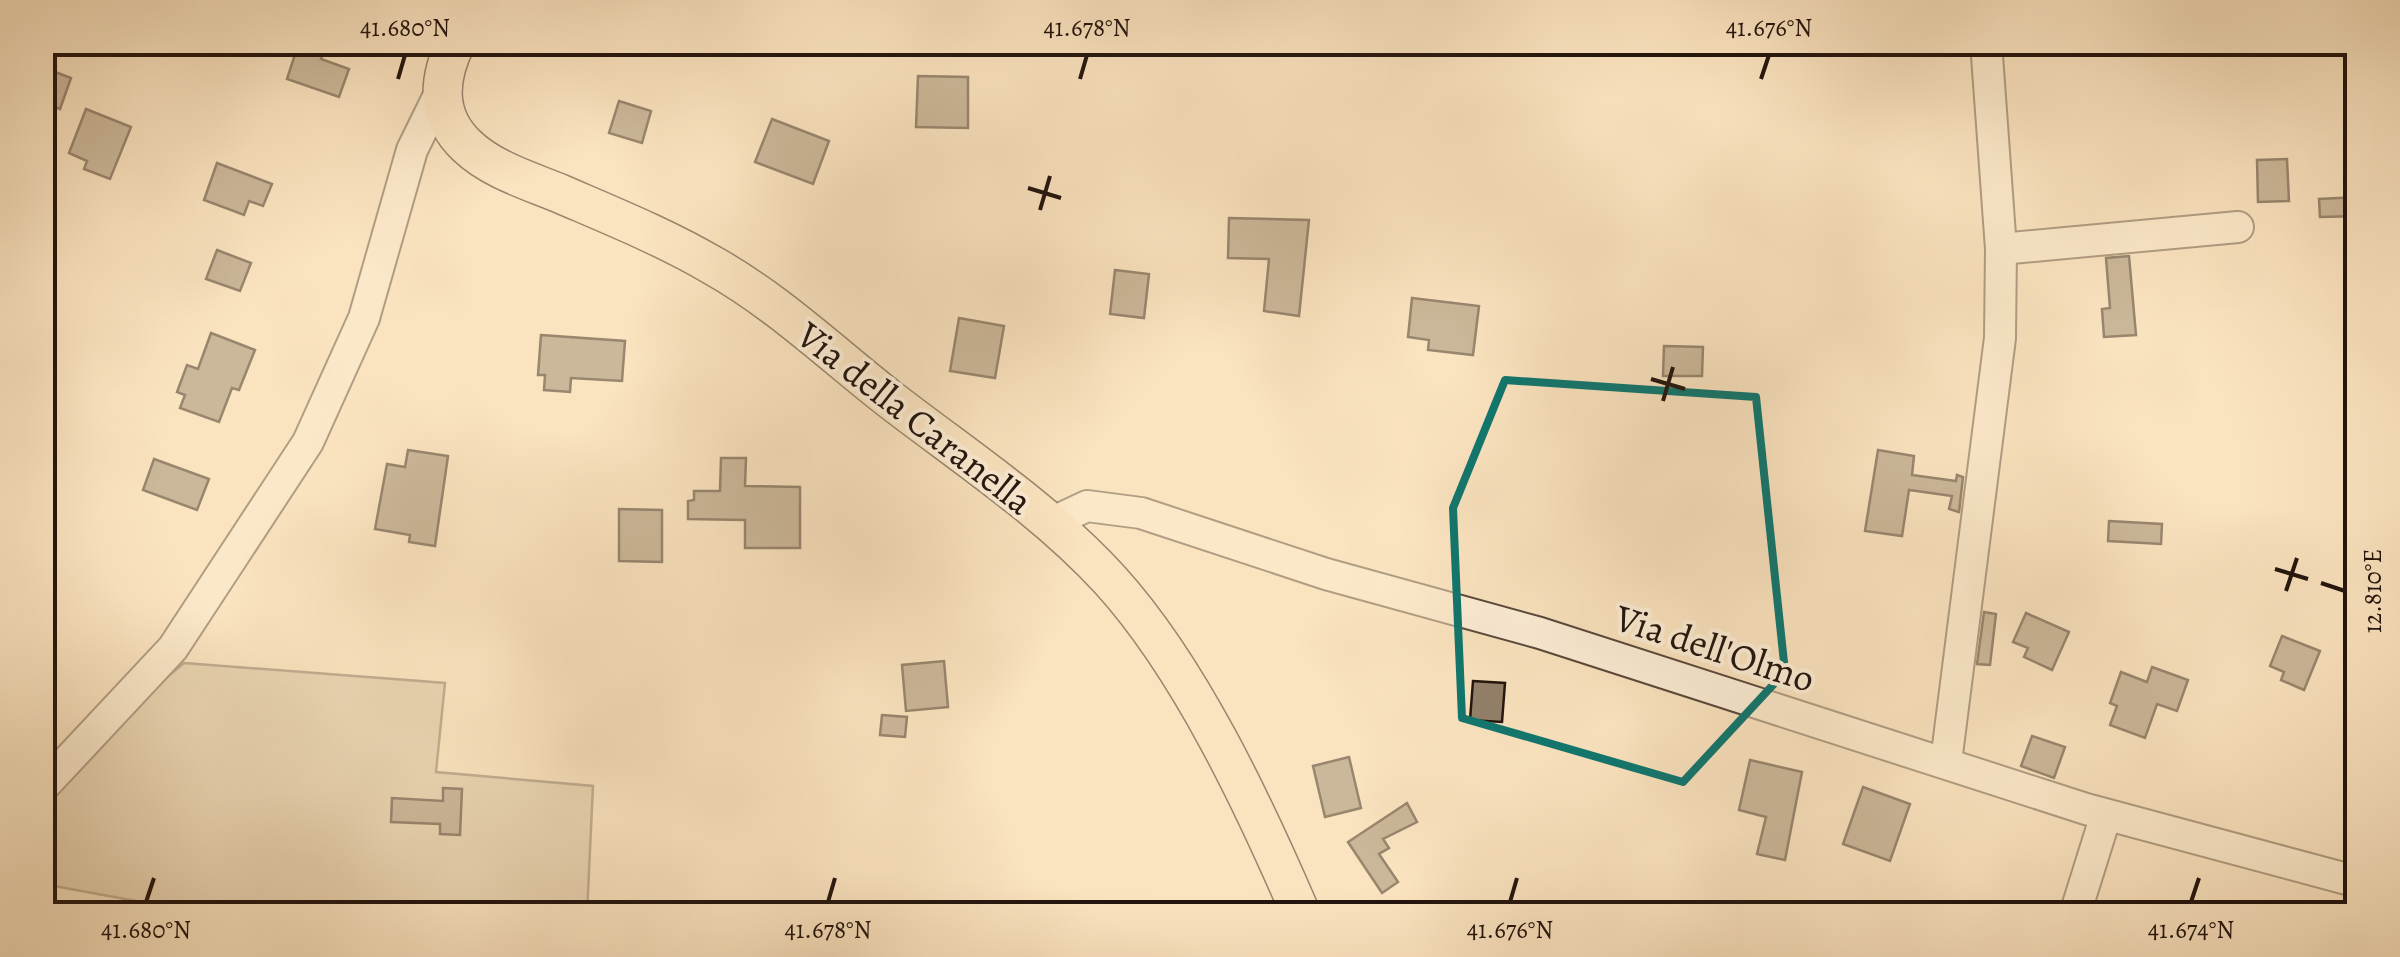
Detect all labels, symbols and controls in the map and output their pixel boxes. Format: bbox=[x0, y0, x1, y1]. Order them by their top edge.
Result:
text: 41.680°N bbox=[360, 11, 450, 45]
text: 41.678°N bbox=[1043, 11, 1131, 45]
text: 41.676°N bbox=[1726, 11, 1812, 45]
street label: Via della Caranella bbox=[785, 309, 1044, 527]
text: 12.810°E bbox=[2356, 549, 2390, 633]
street label: Via dell'Olmo bbox=[1608, 591, 1821, 705]
text: 41.680°N bbox=[101, 913, 191, 947]
text: 41.678°N bbox=[784, 913, 872, 947]
text: 41.676°N bbox=[1467, 913, 1553, 947]
text: 41.674°N bbox=[2148, 913, 2234, 947]

